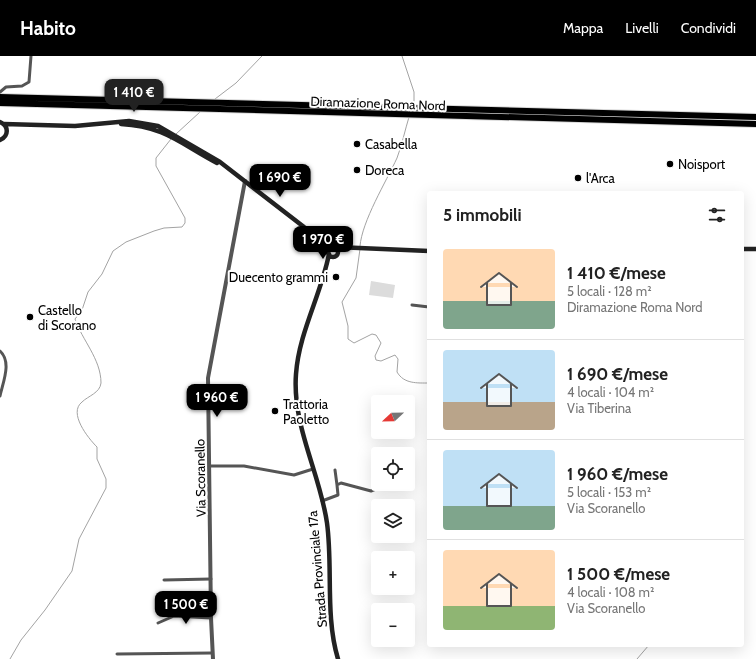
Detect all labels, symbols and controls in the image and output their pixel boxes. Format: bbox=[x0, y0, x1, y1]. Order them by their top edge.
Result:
text: Habito bbox=[20, 17, 76, 40]
text: Mappa bbox=[563, 19, 603, 37]
text: Livelli bbox=[625, 19, 659, 37]
text: Condividi bbox=[681, 19, 736, 37]
pin: 1 410 € bbox=[97, 79, 171, 113]
text: 1 410 € bbox=[114, 84, 154, 100]
street label: Diramazione Roma Nord bbox=[310, 93, 446, 113]
place label: Casabella bbox=[365, 136, 418, 152]
marker: Casabella bbox=[352, 139, 362, 149]
place label: Noisport bbox=[678, 156, 726, 172]
marker: Noisport bbox=[665, 159, 675, 169]
place label: Doreca bbox=[365, 162, 405, 178]
pin: 1 690 € bbox=[243, 164, 317, 198]
marker: Doreca bbox=[352, 165, 362, 175]
text: 1 690 € bbox=[259, 169, 301, 185]
place label: l'Arca bbox=[586, 170, 615, 186]
marker: l'Arca bbox=[573, 173, 583, 183]
icon: filters bbox=[706, 204, 728, 226]
text: 5 immobili bbox=[443, 205, 522, 225]
pin: 1 970 € bbox=[286, 226, 360, 260]
text: 1 970 € bbox=[302, 231, 344, 247]
text: 1 410 €/mese bbox=[567, 263, 666, 283]
icon: home bbox=[475, 265, 523, 313]
place label: Duecento grammi bbox=[229, 269, 328, 285]
marker: Duecento grammi bbox=[331, 272, 341, 282]
text: 5 locali · 128 m² bbox=[567, 283, 652, 299]
text: Diramazione Roma Nord bbox=[567, 299, 702, 315]
place label: Castello di Scorano bbox=[38, 302, 96, 333]
marker: Castello di Scorano bbox=[25, 312, 35, 322]
text: 1 690 €/mese bbox=[567, 364, 668, 384]
icon: home bbox=[475, 366, 523, 414]
pin: 1 960 € bbox=[180, 384, 254, 418]
text: 4 locali · 104 m² bbox=[567, 384, 654, 400]
text: 1 960 € bbox=[196, 389, 238, 405]
north arrow bbox=[371, 395, 415, 439]
map controls bbox=[371, 395, 415, 647]
place label: Trattoria Paoletto bbox=[283, 396, 329, 427]
text: Via Tiberina bbox=[567, 400, 631, 416]
marker: Trattoria Paoletto bbox=[270, 406, 280, 416]
street label: Via Scoranello bbox=[191, 439, 209, 517]
button: locate bbox=[371, 447, 415, 491]
text: 1 960 €/mese bbox=[567, 464, 668, 484]
icon: home bbox=[475, 466, 523, 514]
text: 5 locali · 153 m² bbox=[567, 484, 651, 500]
button: layers bbox=[371, 499, 415, 543]
text: Via Scoranello bbox=[567, 500, 645, 516]
street label: Strada Provinciale 17a bbox=[304, 509, 330, 628]
button: + bbox=[371, 551, 415, 595]
text: 1 500 €/mese bbox=[567, 564, 670, 584]
icon: home bbox=[475, 566, 523, 614]
text: 4 locali · 108 m² bbox=[567, 584, 654, 600]
pin: 1 500 € bbox=[149, 591, 223, 625]
text: 1 500 € bbox=[164, 596, 208, 612]
text: Via Scoranello bbox=[567, 600, 645, 616]
button: − bbox=[371, 603, 415, 647]

